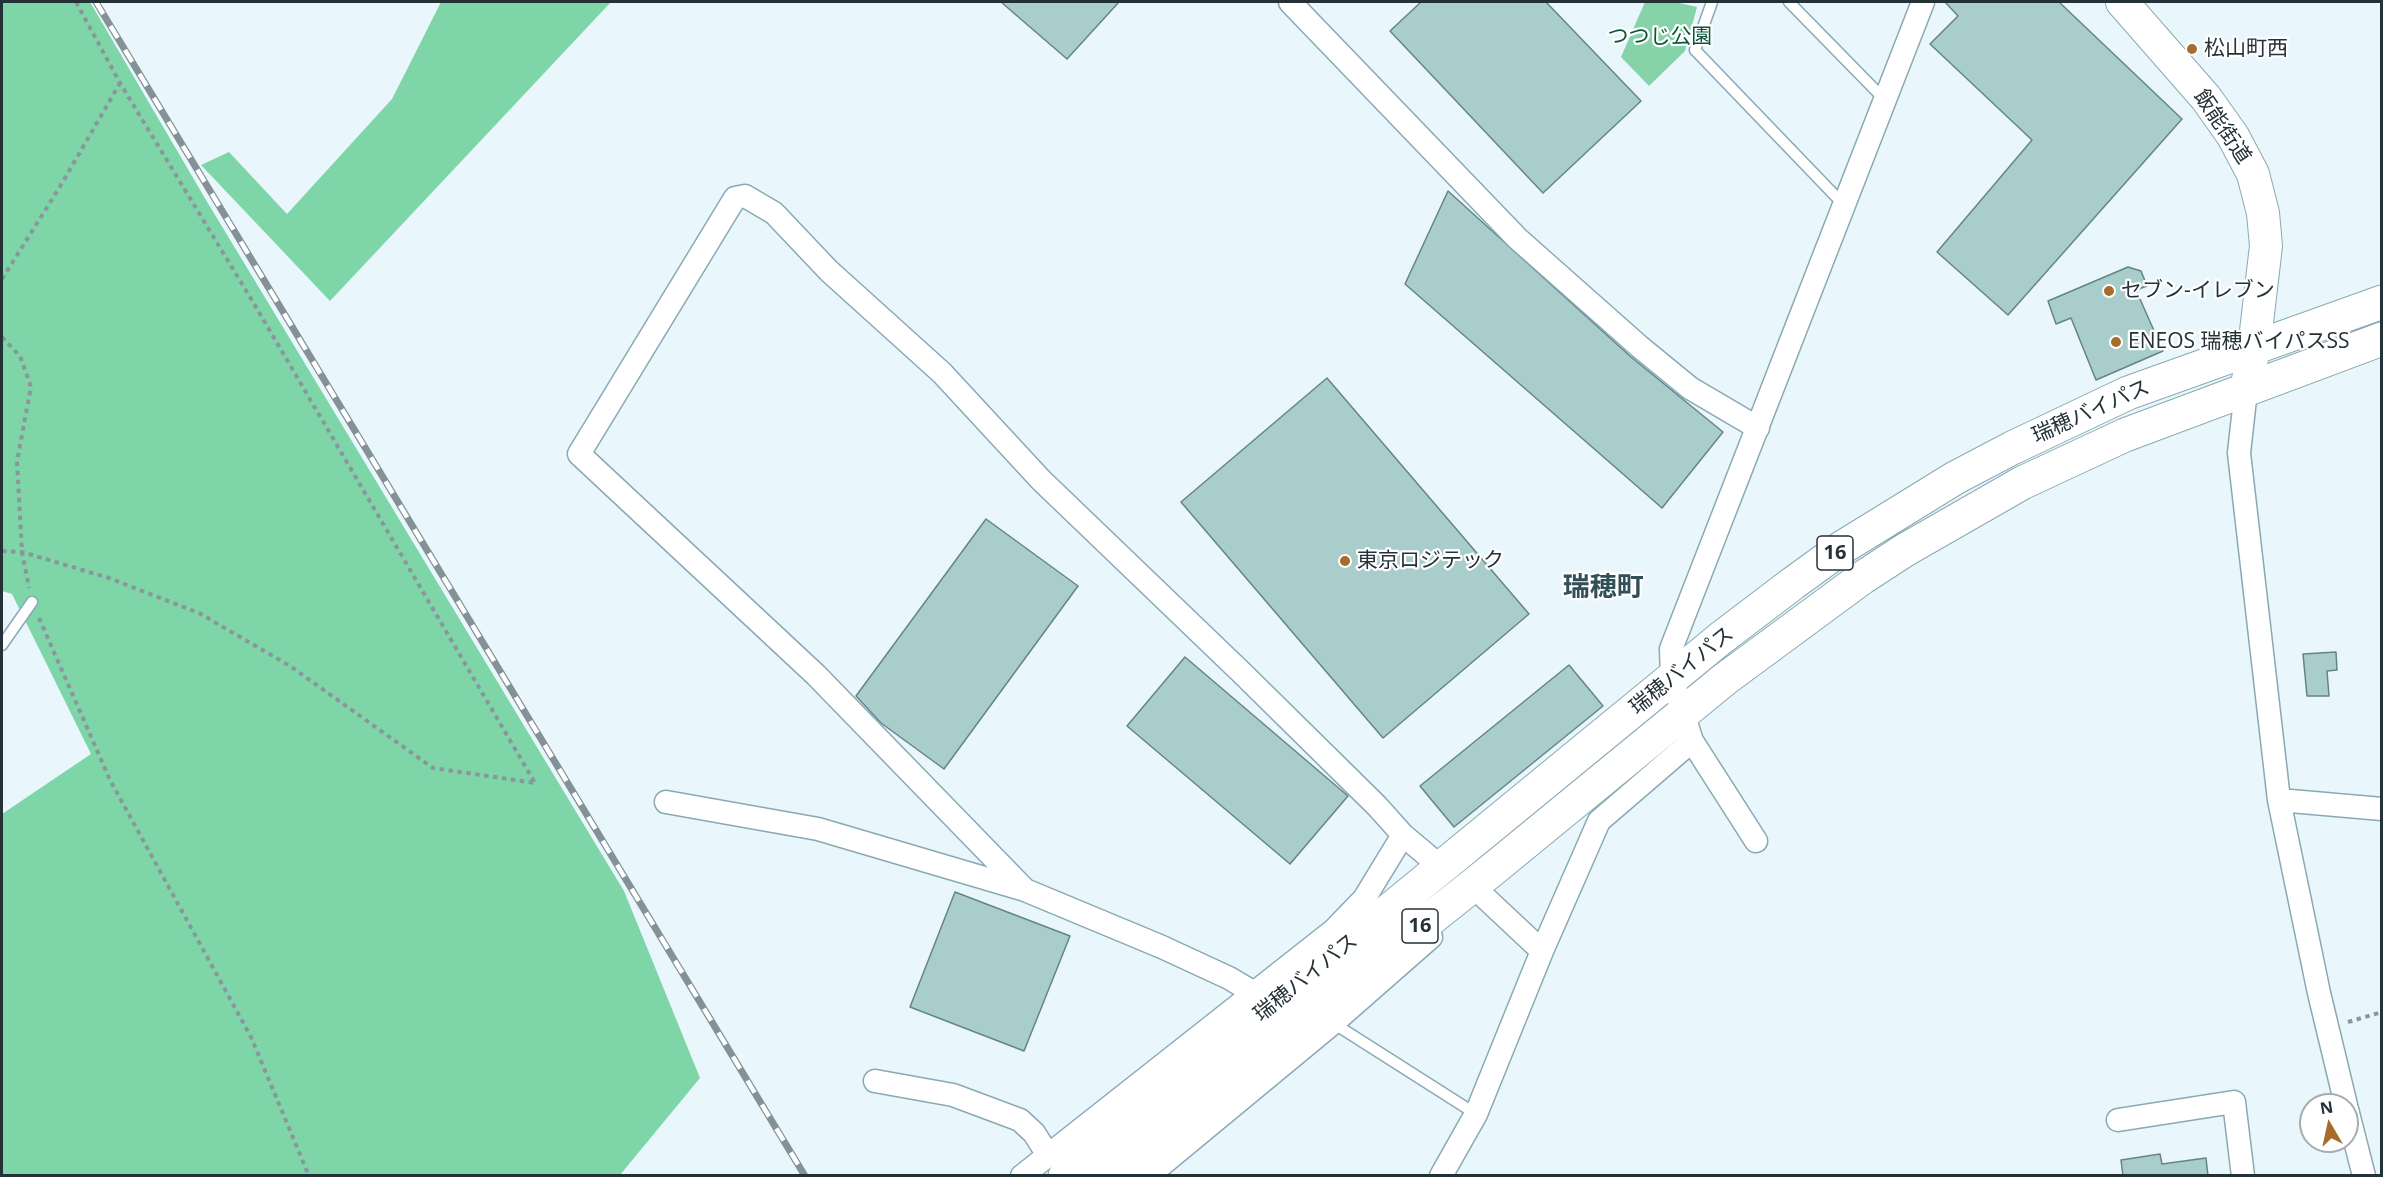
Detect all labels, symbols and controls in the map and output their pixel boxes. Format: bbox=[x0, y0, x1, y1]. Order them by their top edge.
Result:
park label: つつじ公園 bbox=[1608, 24, 1712, 50]
place label: 松山町西 bbox=[2204, 36, 2288, 62]
marker: 松山町西 bbox=[2185, 42, 2199, 56]
street label: 飯能街道 bbox=[2188, 85, 2256, 169]
place label: セブン-イレブン bbox=[2121, 278, 2275, 304]
marker: セブン-イレブン bbox=[2102, 284, 2116, 298]
place label: ENEOS 瑞穂バイパスSS bbox=[2128, 329, 2349, 355]
marker: ENEOS 瑞穂バイパスSS bbox=[2109, 335, 2123, 349]
street label: 瑞穂バイパス bbox=[2028, 375, 2154, 449]
road number: 16 bbox=[1817, 536, 1853, 570]
place label: 東京ロジテック bbox=[1357, 548, 1504, 574]
marker: 東京ロジテック bbox=[1338, 554, 1352, 568]
district label: 瑞穂町 bbox=[1563, 572, 1643, 604]
street label: 瑞穂バイパス bbox=[1625, 622, 1739, 720]
road number: 16 bbox=[1402, 909, 1438, 943]
street label: 瑞穂バイパス bbox=[1249, 929, 1363, 1027]
north arrow bbox=[2299, 1093, 2359, 1153]
text: N bbox=[2318, 1095, 2335, 1119]

